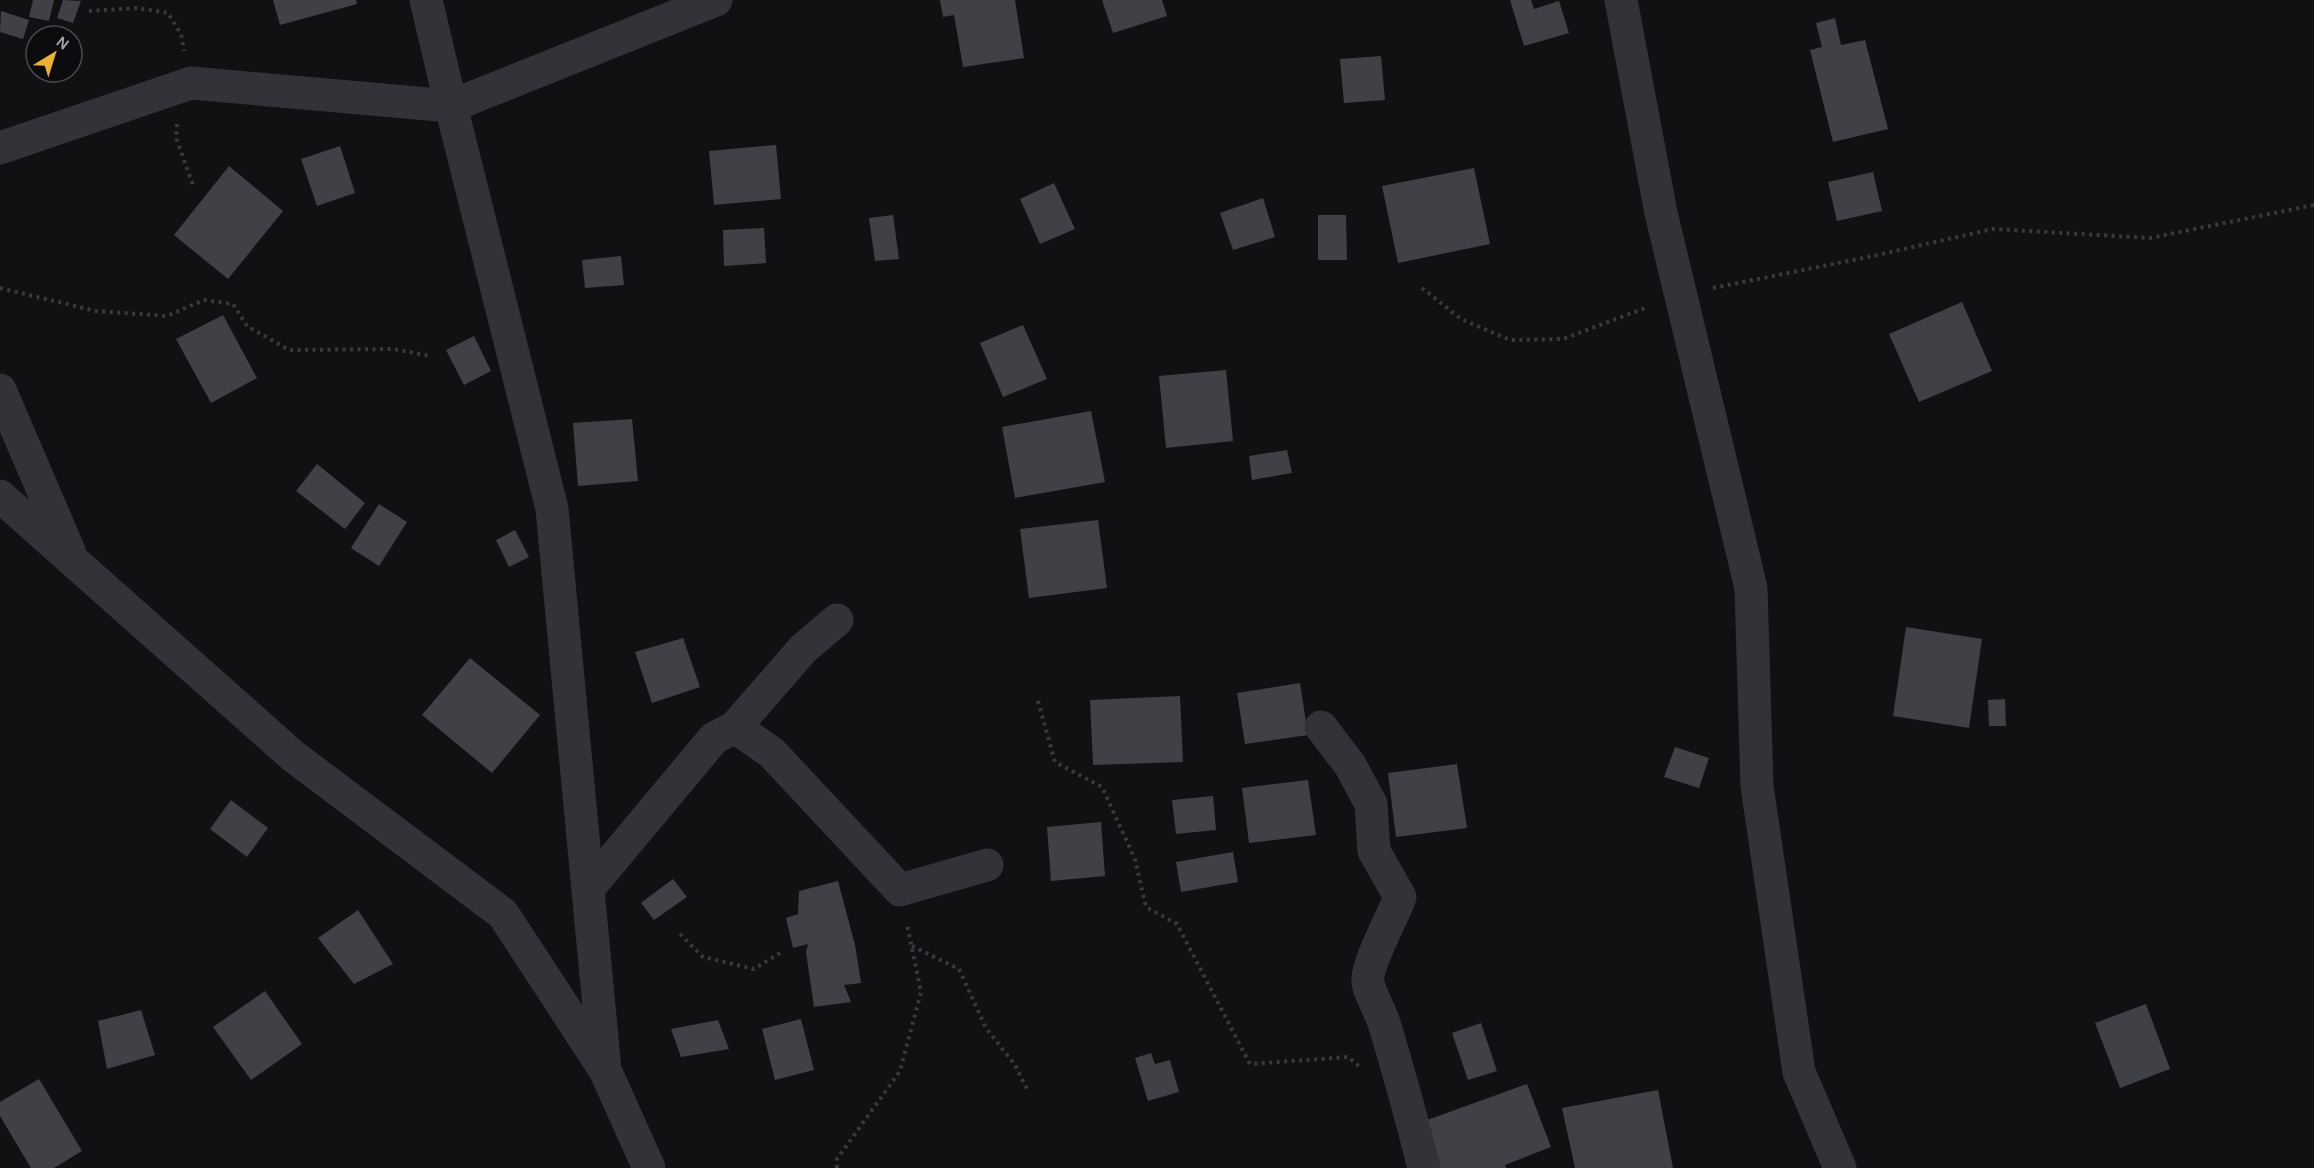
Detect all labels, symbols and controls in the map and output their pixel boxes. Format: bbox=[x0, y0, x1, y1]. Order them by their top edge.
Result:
north arrow bbox=[24, 24, 84, 84]
text: N bbox=[53, 32, 73, 54]

